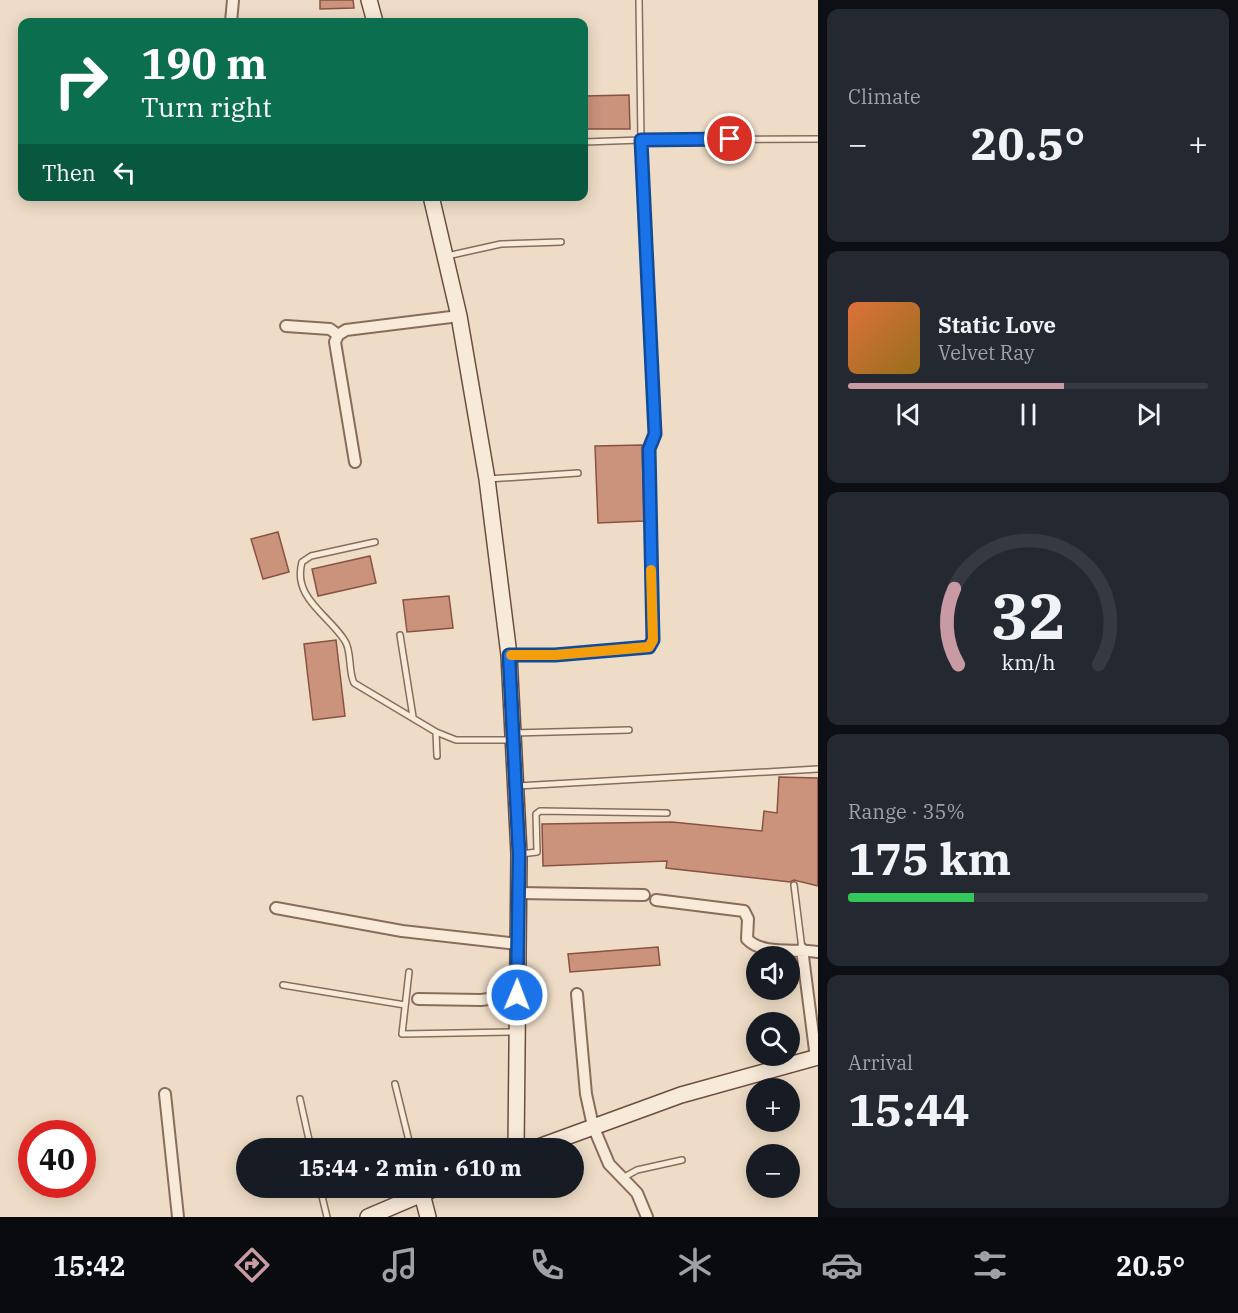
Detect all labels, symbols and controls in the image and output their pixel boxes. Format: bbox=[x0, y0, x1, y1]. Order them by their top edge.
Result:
text: 190 m bbox=[141, 36, 267, 91]
icon: right bbox=[42, 42, 120, 120]
text: Climate bbox=[848, 83, 921, 110]
text: Turn right bbox=[141, 89, 272, 124]
pin bbox=[704, 113, 755, 164]
text: 20.5° bbox=[971, 114, 1085, 172]
icon: arrive bbox=[713, 122, 746, 155]
text: − bbox=[848, 122, 868, 165]
text: + bbox=[1188, 122, 1208, 165]
icon: left bbox=[108, 156, 141, 189]
text: Then bbox=[42, 158, 96, 187]
text: Static Love bbox=[938, 310, 1056, 339]
text: Velvet Ray bbox=[938, 339, 1035, 366]
icon: previous bbox=[892, 398, 925, 431]
icon: pause bbox=[1012, 398, 1045, 431]
icon: next bbox=[1132, 398, 1165, 431]
text: 32 bbox=[991, 576, 1065, 657]
text: km/h bbox=[1001, 649, 1055, 677]
text: Range · 35% bbox=[848, 798, 965, 825]
text: 175 km bbox=[848, 829, 1011, 887]
map controls bbox=[746, 946, 800, 1198]
button: sound bbox=[746, 946, 800, 1000]
position arrow bbox=[485, 963, 549, 1027]
button: search bbox=[746, 1012, 800, 1066]
text: Arrival bbox=[848, 1049, 913, 1076]
button: + bbox=[746, 1078, 800, 1132]
text: 15:44 bbox=[848, 1080, 970, 1138]
speed limit sign: 40 bbox=[18, 1120, 96, 1198]
button: − bbox=[746, 1144, 800, 1198]
text: 15:44 · 2 min · 610 m bbox=[298, 1153, 522, 1182]
icon: directions bbox=[231, 1244, 273, 1286]
icon: music bbox=[379, 1244, 421, 1286]
icon: phone bbox=[526, 1244, 568, 1286]
icon: climate bbox=[674, 1244, 716, 1286]
icon: car bbox=[821, 1244, 863, 1286]
icon: filters bbox=[969, 1244, 1011, 1286]
text: 15:42 bbox=[53, 1248, 126, 1283]
text: 20.5° bbox=[1116, 1248, 1185, 1283]

